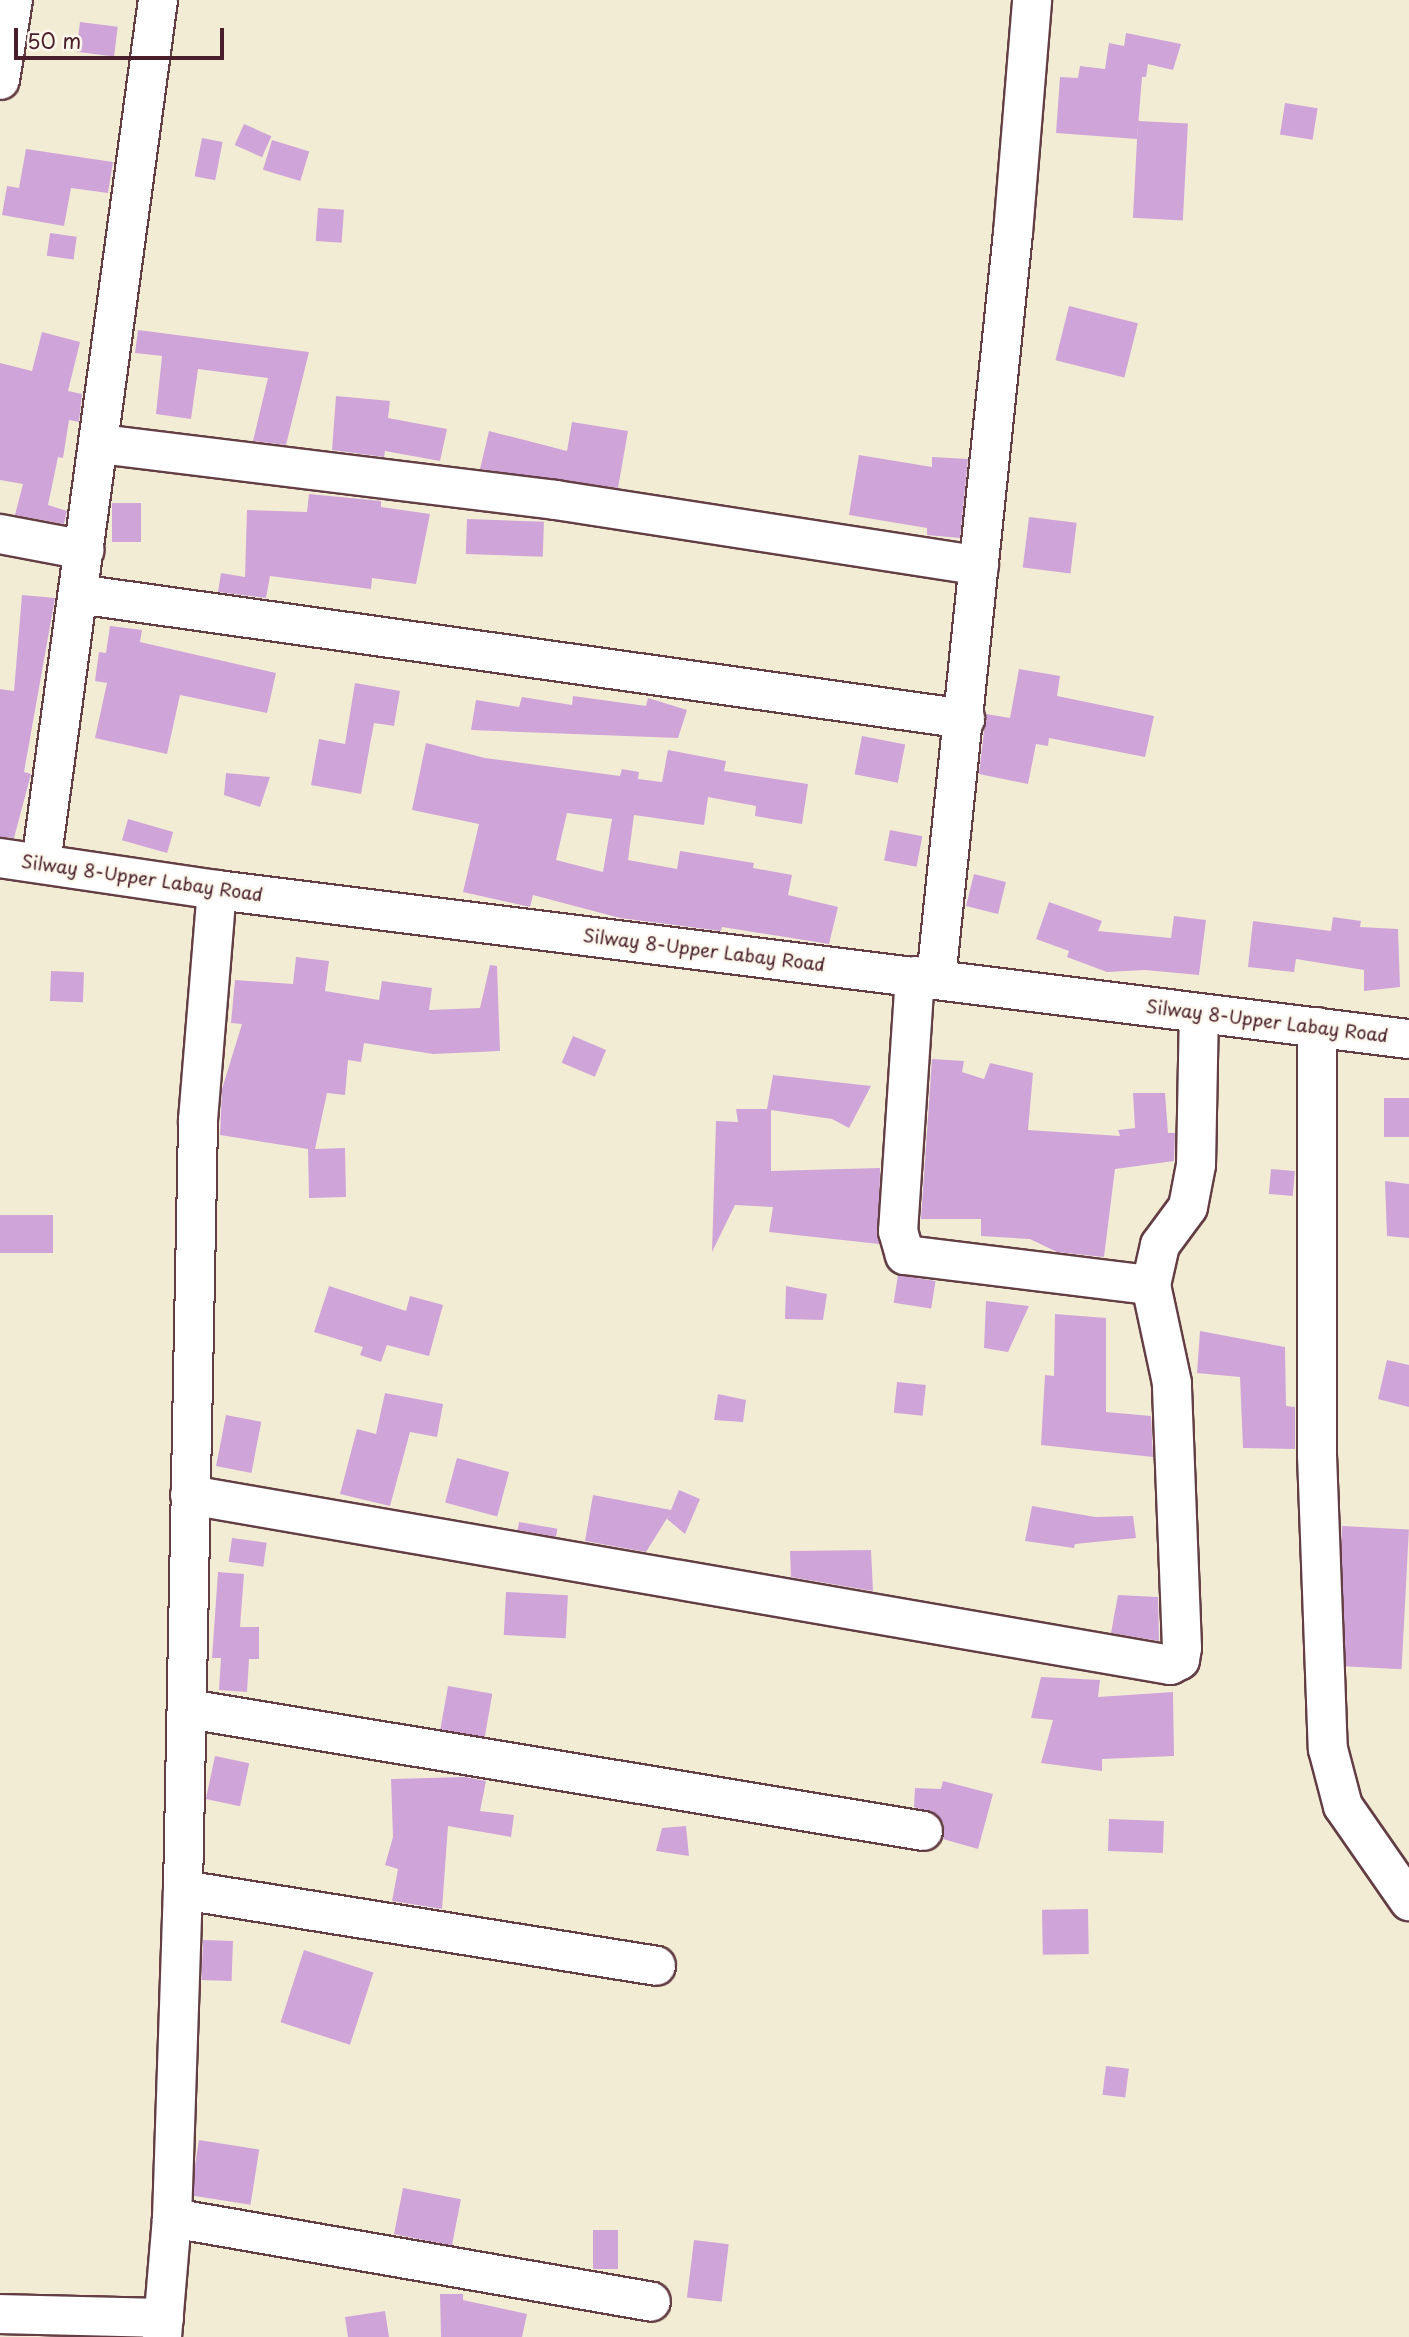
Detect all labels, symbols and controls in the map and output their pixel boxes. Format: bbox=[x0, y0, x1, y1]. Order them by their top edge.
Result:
scale bar bbox=[18, 14, 228, 58]
text: 50 m bbox=[27, 24, 81, 56]
street label: Silway 8-Upper Labay Road bbox=[20, 850, 264, 906]
street label: Silway 8-Upper Labay Road bbox=[582, 924, 826, 976]
street label: Silway 8-Upper Labay Road bbox=[1145, 995, 1389, 1047]

